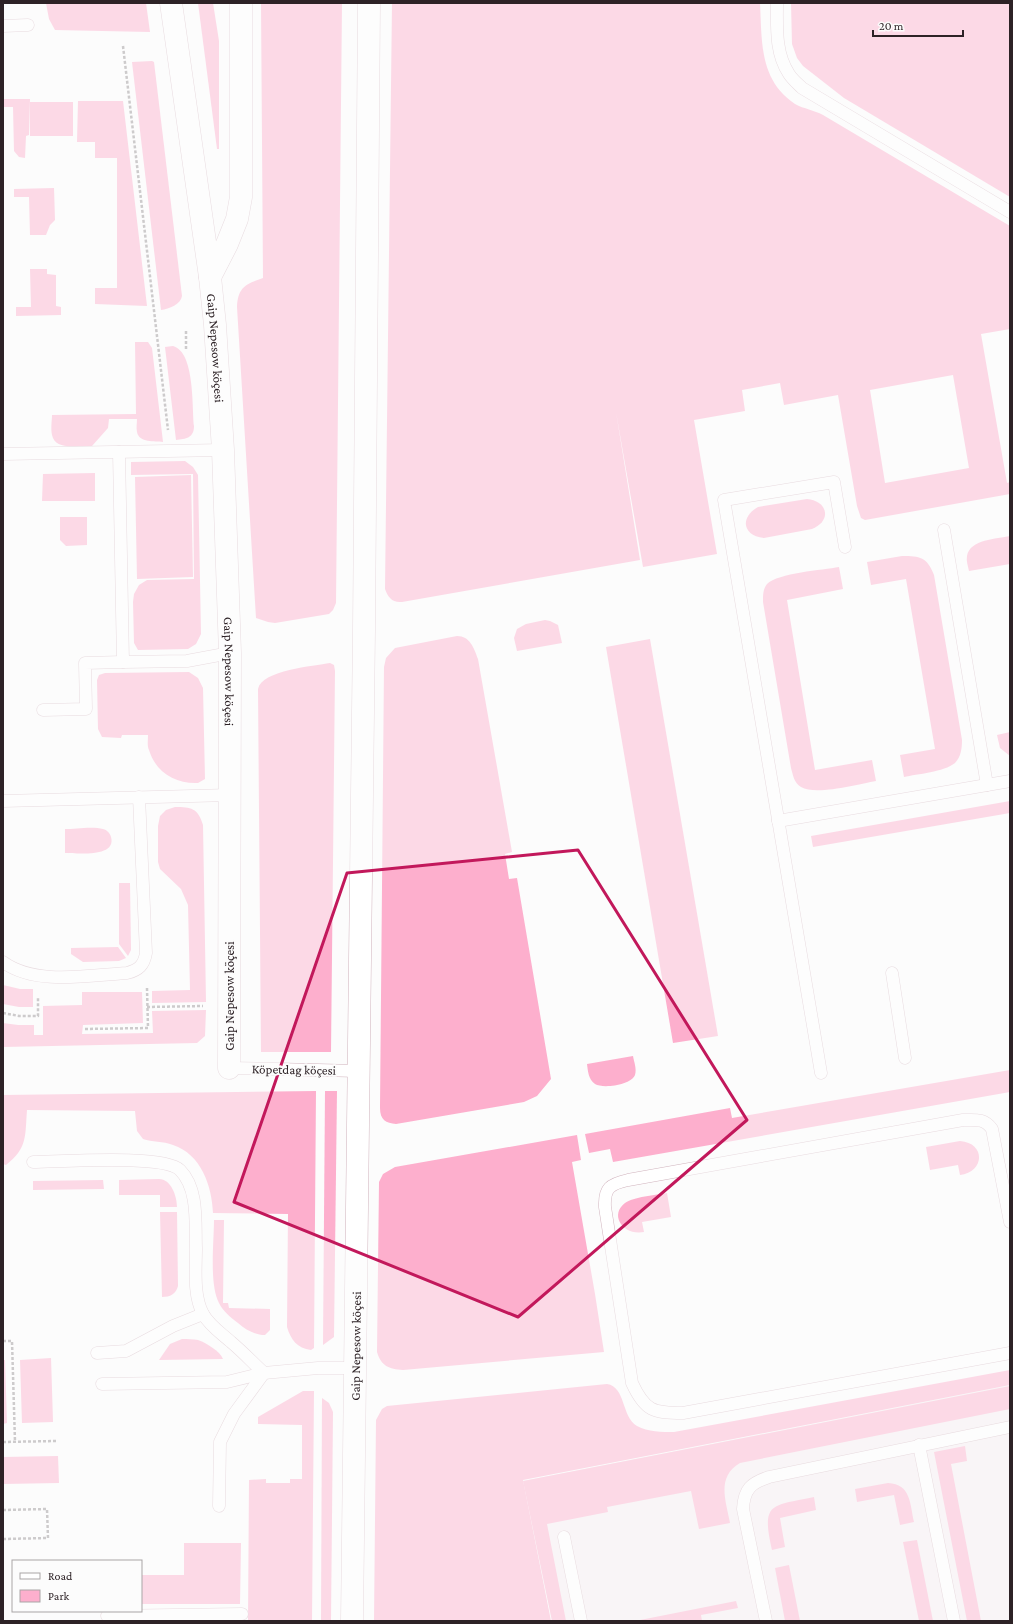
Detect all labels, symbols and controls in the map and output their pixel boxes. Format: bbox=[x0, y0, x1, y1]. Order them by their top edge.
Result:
scale bar bbox=[873, 12, 963, 38]
text: 20 m bbox=[879, 19, 904, 33]
street label: Gaip Nepesow köçesi bbox=[204, 293, 227, 404]
street label: Gaip Nepesow köçesi bbox=[221, 617, 237, 727]
street label: Gaip Nepesow köçesi bbox=[222, 941, 237, 1051]
street label: Köpetdag köçesi bbox=[252, 1061, 337, 1078]
street label: Gaip Nepesow köçesi bbox=[348, 1291, 364, 1401]
legend bbox=[12, 1560, 142, 1612]
text: Road bbox=[48, 1569, 73, 1583]
text: Park bbox=[48, 1589, 70, 1603]

